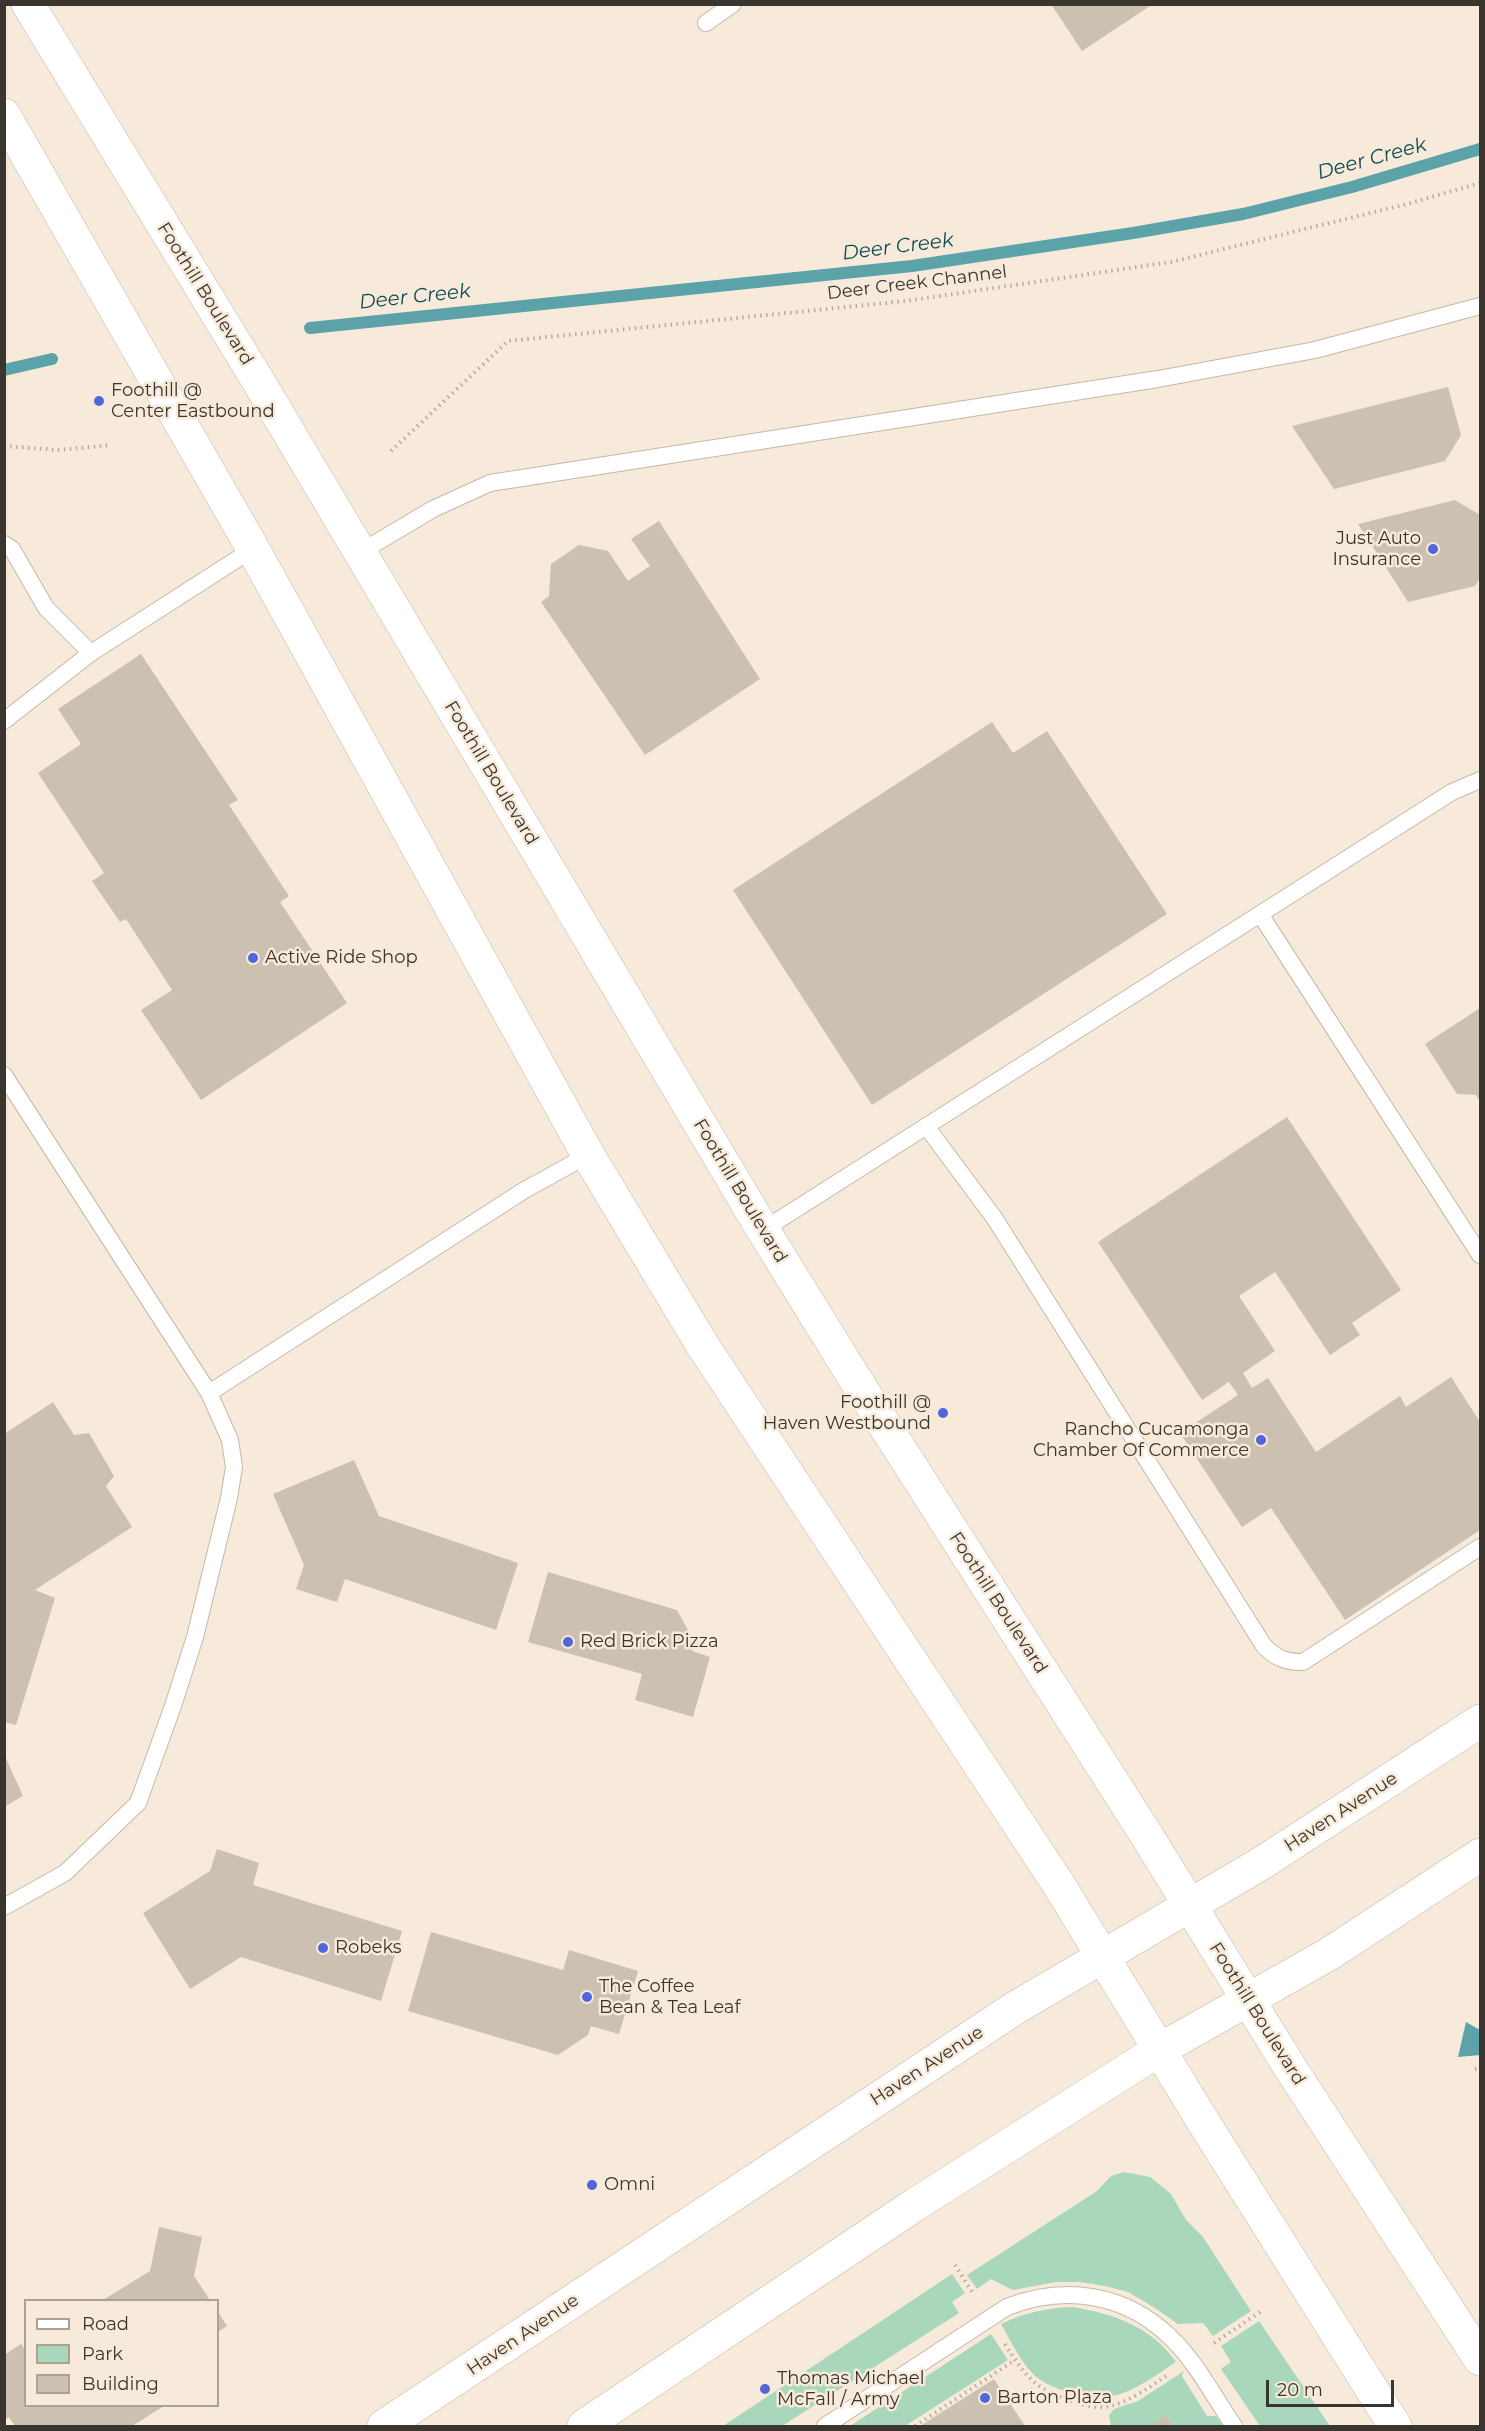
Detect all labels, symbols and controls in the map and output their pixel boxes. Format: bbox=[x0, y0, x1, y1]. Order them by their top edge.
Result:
water label: Deer Creek bbox=[1315, 133, 1429, 185]
street label: Foothill Boulevard bbox=[152, 219, 258, 369]
water label: Deer Creek bbox=[841, 228, 955, 266]
street label: Deer Creek Channel bbox=[826, 261, 1008, 305]
water label: Deer Creek bbox=[358, 279, 472, 315]
place label: Foothill @ Center Eastbound bbox=[111, 380, 275, 422]
marker: Foothill @ Center Eastbound bbox=[92, 394, 106, 408]
place label: Just Auto Insurance bbox=[1332, 528, 1421, 570]
marker: Just Auto Insurance bbox=[1426, 542, 1440, 556]
street label: Foothill Boulevard bbox=[439, 697, 543, 849]
place label: Active Ride Shop bbox=[265, 947, 418, 969]
marker: Active Ride Shop bbox=[246, 951, 260, 965]
street label: Foothill Boulevard bbox=[688, 1115, 792, 1267]
place label: Foothill @ Haven Westbound bbox=[763, 1392, 931, 1434]
marker: Foothill @ Haven Westbound bbox=[936, 1406, 950, 1420]
place label: Rancho Cucamonga Chamber Of Commerce bbox=[1033, 1419, 1249, 1462]
marker: Rancho Cucamonga Chamber Of Commerce bbox=[1254, 1433, 1268, 1447]
street label: Foothill Boulevard bbox=[944, 1528, 1052, 1678]
place label: Red Brick Pizza bbox=[580, 1631, 719, 1653]
marker: Red Brick Pizza bbox=[561, 1635, 575, 1649]
street label: Haven Avenue bbox=[1281, 1767, 1401, 1857]
place label: Robeks bbox=[335, 1937, 402, 1959]
street label: Foothill Boulevard bbox=[1204, 1939, 1310, 2089]
marker: Robeks bbox=[316, 1941, 330, 1955]
place label: The Coffee Bean & Tea Leaf bbox=[599, 1976, 741, 2018]
marker: The Coffee Bean & Tea Leaf bbox=[580, 1990, 594, 2004]
street label: Haven Avenue bbox=[867, 2021, 987, 2111]
place label: Omni bbox=[604, 2174, 655, 2196]
marker: Omni bbox=[585, 2178, 599, 2192]
street label: Haven Avenue bbox=[463, 2290, 583, 2380]
legend bbox=[24, 2299, 219, 2407]
text: Road bbox=[82, 2313, 129, 2335]
text: Park bbox=[82, 2343, 123, 2365]
place label: Thomas Michael McFall / Army bbox=[777, 2368, 925, 2410]
scale bar bbox=[1269, 2368, 1396, 2406]
text: Building bbox=[82, 2373, 159, 2395]
text: 20 m bbox=[1277, 2379, 1323, 2401]
marker: Thomas Michael McFall / Army bbox=[758, 2382, 772, 2396]
place label: Barton Plaza bbox=[997, 2387, 1112, 2409]
marker: Barton Plaza bbox=[978, 2391, 992, 2405]

